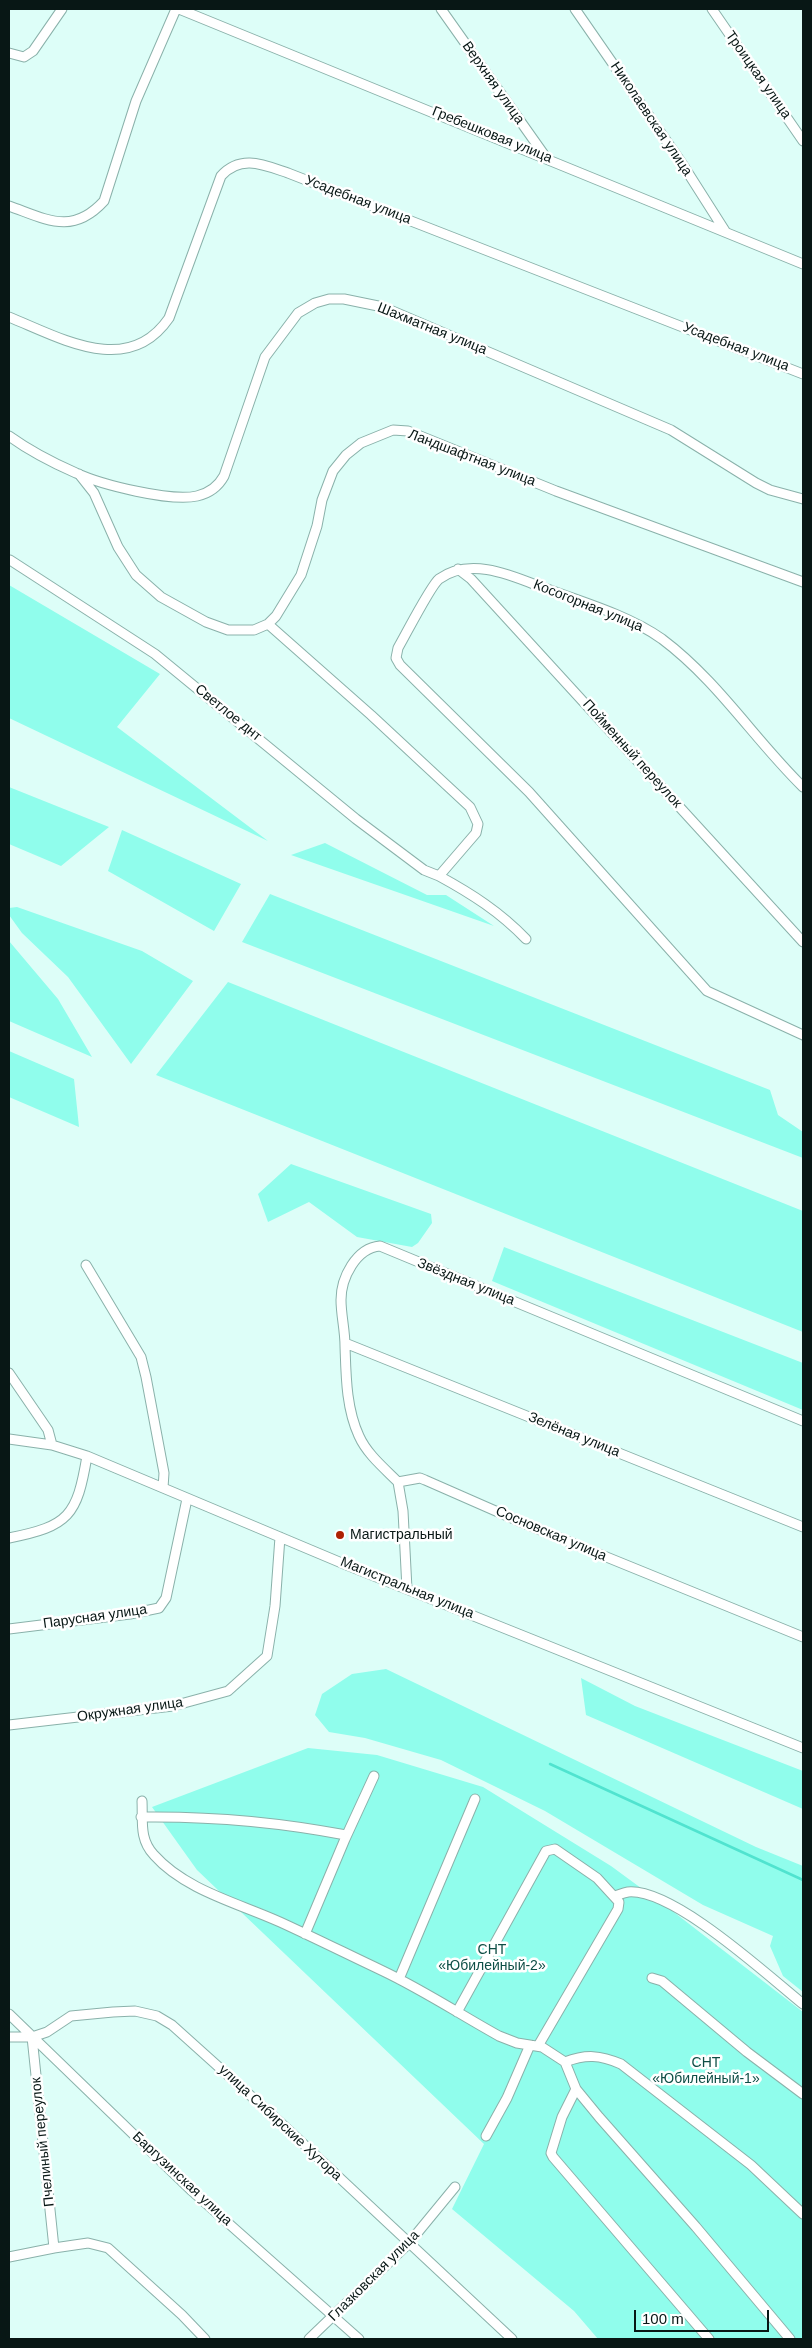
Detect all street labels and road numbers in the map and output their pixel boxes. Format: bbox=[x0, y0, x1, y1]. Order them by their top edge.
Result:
street label: Троицкая улица bbox=[721, 28, 795, 122]
street label: Верхняя улица bbox=[458, 38, 528, 128]
street label: Николаевская улица bbox=[607, 59, 695, 179]
street label: Гребешковая улица bbox=[429, 103, 555, 167]
street label: Усадебная улица bbox=[303, 172, 413, 228]
street label: Шахматная улица bbox=[375, 299, 489, 359]
street label: Усадебная улица bbox=[681, 319, 791, 375]
street label: Ландшафтная улица bbox=[406, 426, 538, 490]
street label: Косогорная улица bbox=[531, 576, 645, 636]
street label: Светлое днт bbox=[191, 681, 265, 745]
street label: Пойменный переулок bbox=[579, 696, 685, 812]
street label: Звёздная улица bbox=[415, 1255, 517, 1309]
street label: Зелёная улица bbox=[526, 1409, 622, 1461]
street label: Сосновская улица bbox=[493, 1503, 609, 1565]
street label: Магистральная улица bbox=[338, 1554, 476, 1622]
street label: Парусная улица bbox=[42, 1601, 148, 1633]
street label: Окружная улица bbox=[76, 1694, 184, 1726]
street label: улица Сибирские Хутора bbox=[215, 2062, 345, 2184]
street label: Пчелиный переулок bbox=[28, 2077, 58, 2207]
street label: Баргузинская улица bbox=[129, 2129, 235, 2229]
street label: Глазковская улица bbox=[325, 2227, 423, 2325]

